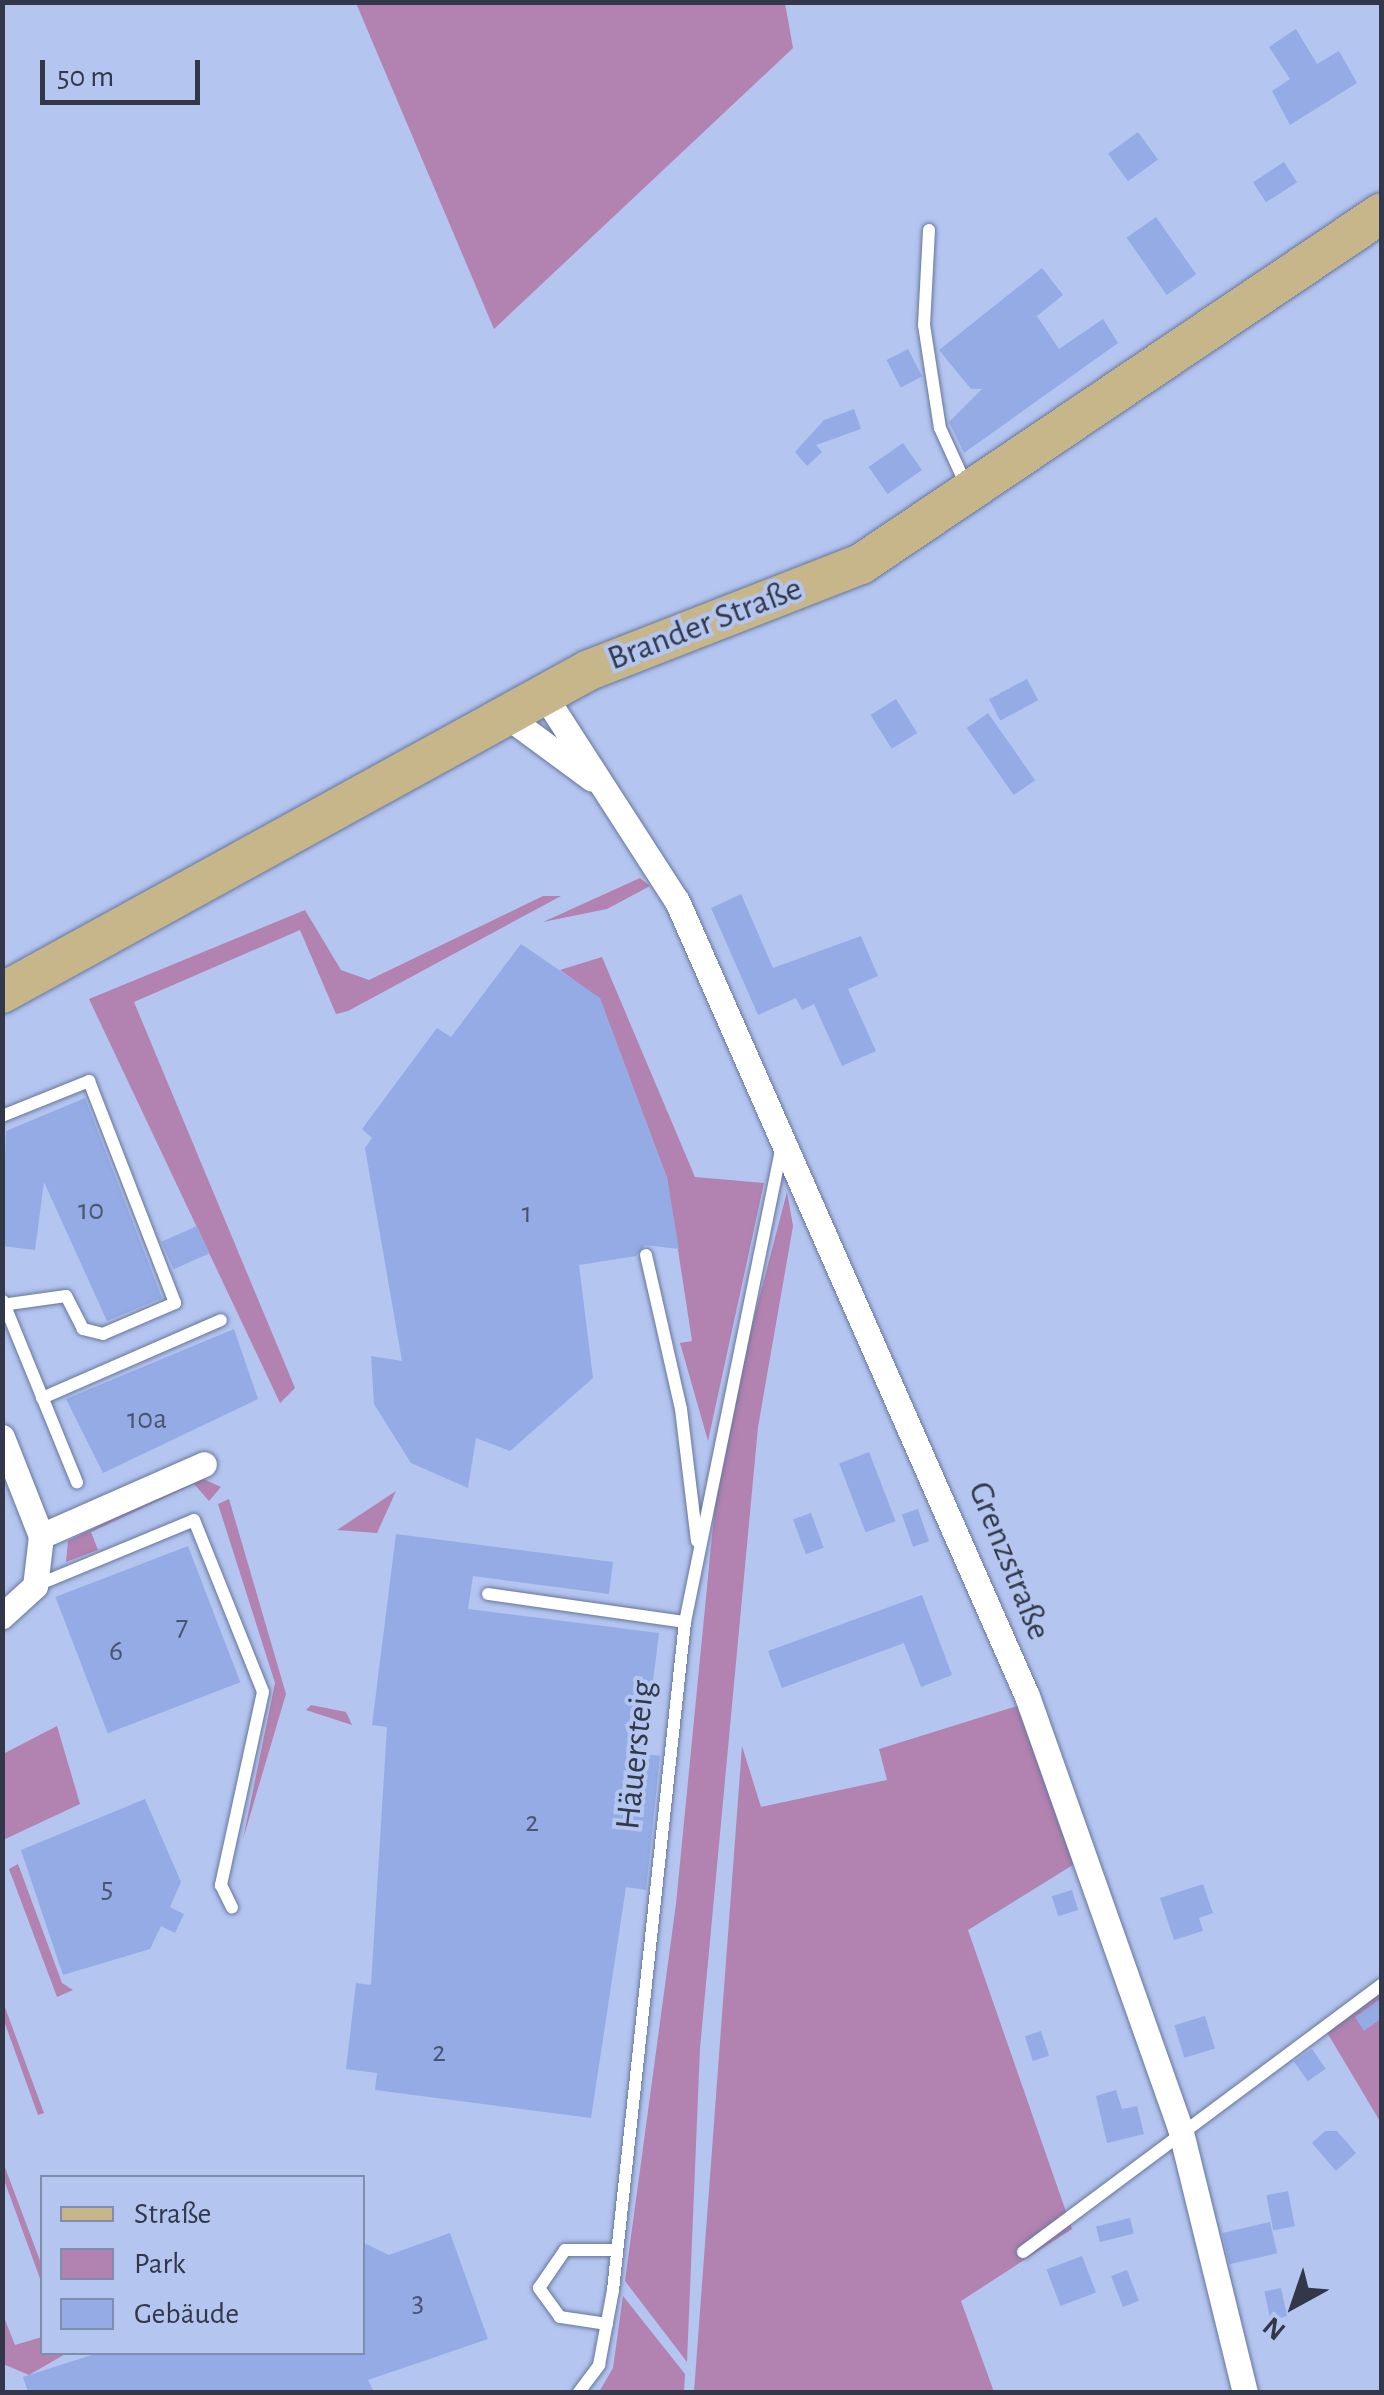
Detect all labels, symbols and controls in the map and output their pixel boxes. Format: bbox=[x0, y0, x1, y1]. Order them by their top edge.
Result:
scale bar bbox=[45, 40, 205, 102]
text: 50 m bbox=[57, 62, 114, 92]
street label: Brander Straße bbox=[602, 568, 808, 680]
house number: 10 bbox=[78, 1192, 104, 1228]
house number: 1 bbox=[522, 1195, 532, 1231]
house number: 10a bbox=[127, 1401, 167, 1437]
street label: Grenzstraße bbox=[958, 1476, 1060, 1646]
house number: 7 bbox=[176, 1608, 188, 1644]
house number: 6 bbox=[109, 1633, 123, 1669]
street label: Häuersteig bbox=[607, 1678, 665, 1832]
house number: 2 bbox=[525, 1804, 539, 1840]
house number: 5 bbox=[101, 1870, 113, 1906]
house number: 2 bbox=[432, 2034, 446, 2070]
legend bbox=[40, 2175, 365, 2355]
text: Straße bbox=[134, 2199, 211, 2229]
text: Park bbox=[134, 2249, 186, 2279]
north arrow bbox=[1244, 2255, 1344, 2355]
house number: 3 bbox=[412, 2284, 424, 2320]
text: Gebäude bbox=[134, 2299, 239, 2329]
text: N bbox=[1258, 2311, 1291, 2345]

